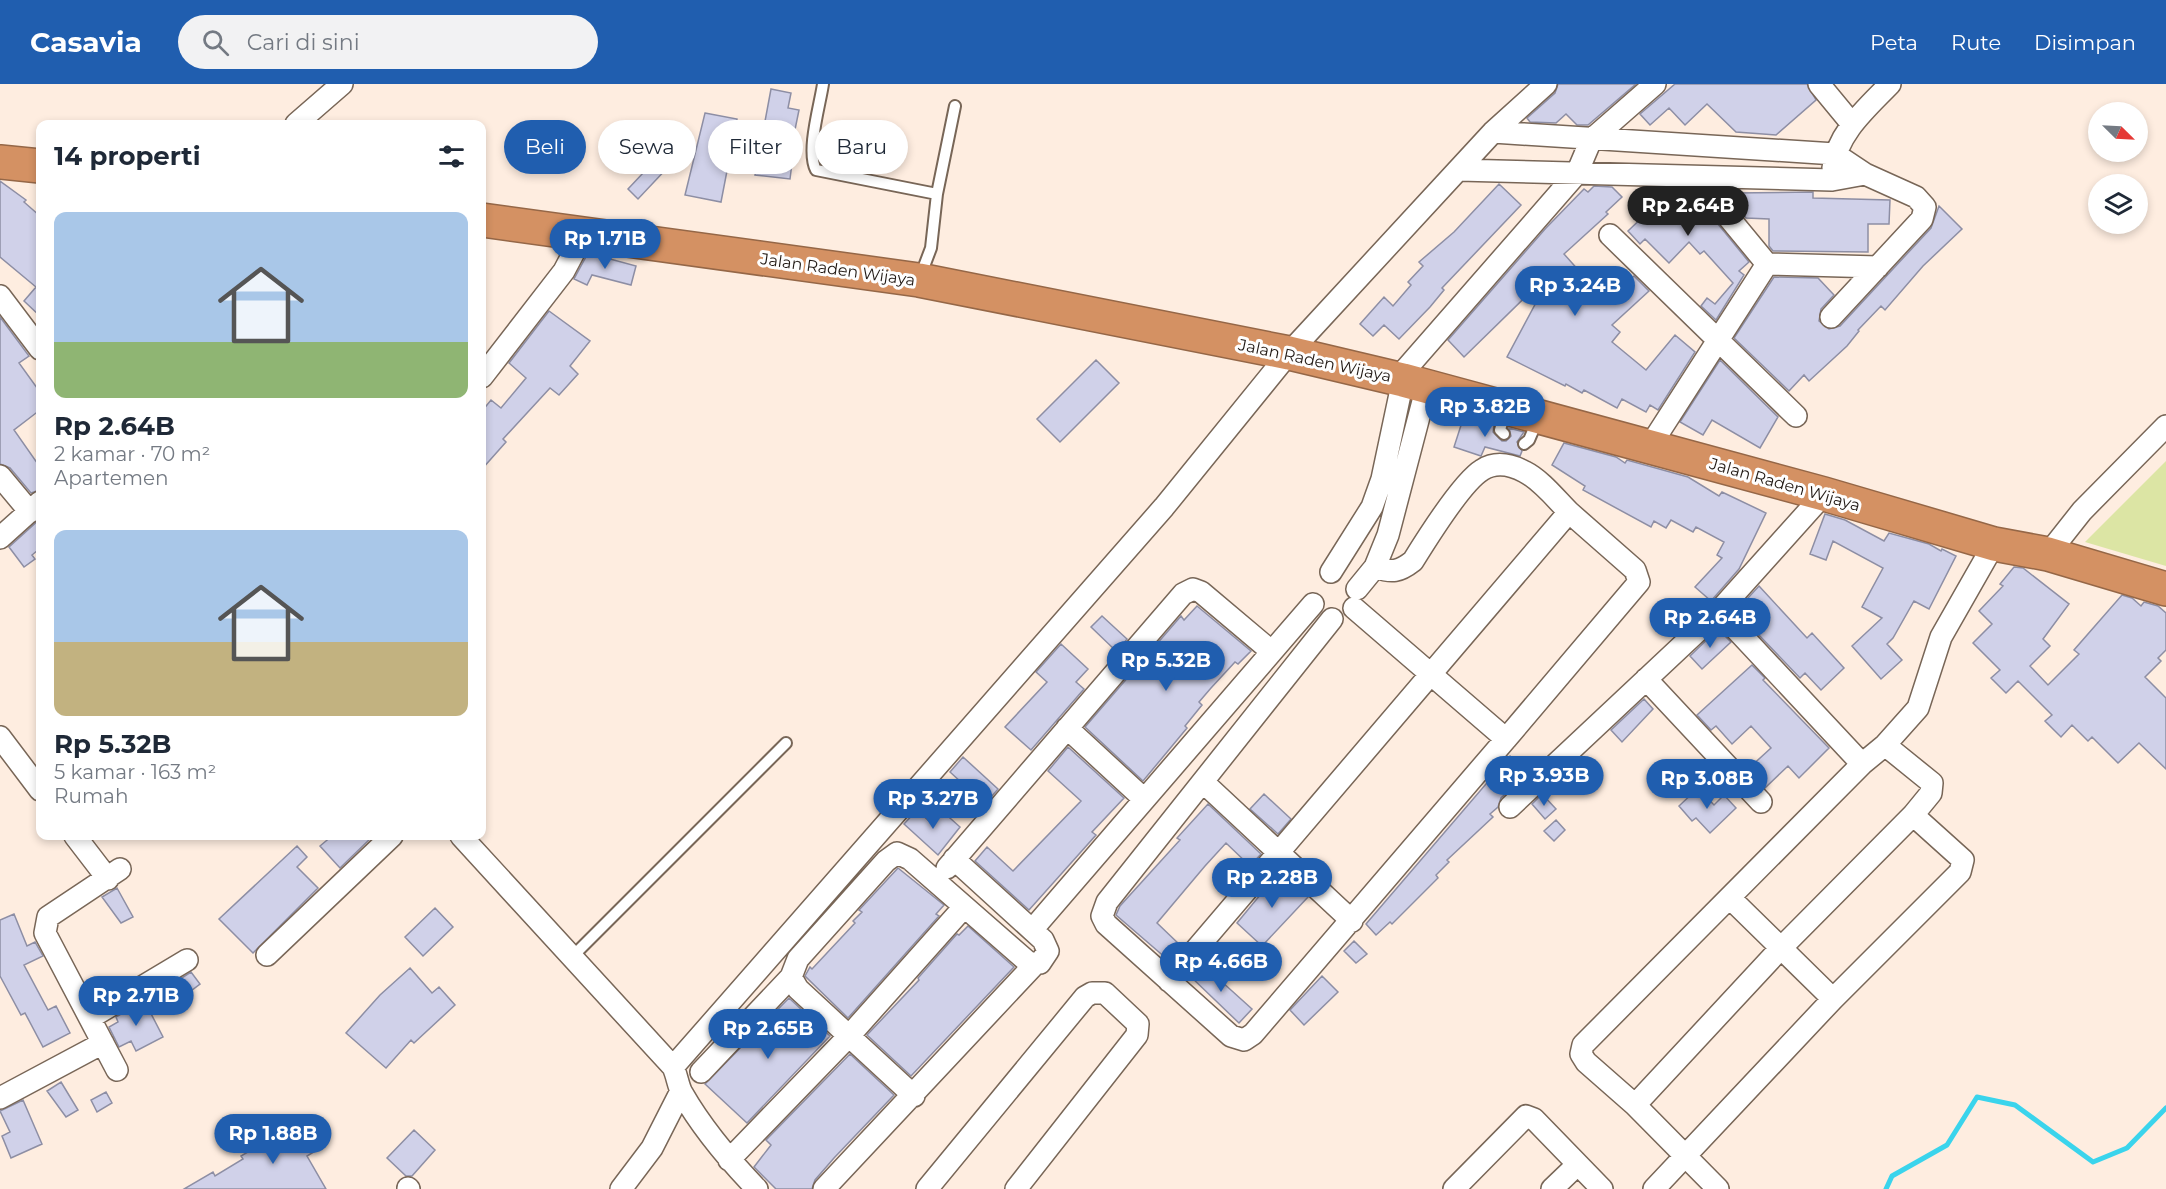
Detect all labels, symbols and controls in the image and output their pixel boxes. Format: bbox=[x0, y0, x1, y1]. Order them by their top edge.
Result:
search box bbox=[178, 15, 598, 69]
text: Casavia bbox=[30, 25, 142, 59]
icon: search bbox=[199, 26, 232, 59]
text: Cari di sini bbox=[247, 29, 360, 56]
text: Peta bbox=[1870, 30, 1918, 55]
text: Rute bbox=[1951, 30, 2001, 55]
text: Disimpan bbox=[2034, 30, 2136, 55]
north arrow bbox=[2088, 102, 2148, 162]
map controls bbox=[2088, 102, 2148, 234]
chip: Beli bbox=[504, 120, 586, 174]
chip: Sewa bbox=[598, 120, 696, 174]
chip: Filter bbox=[708, 120, 803, 174]
chip: Baru bbox=[815, 120, 908, 174]
text: 14 properti bbox=[54, 140, 201, 172]
icon: filters bbox=[435, 140, 468, 173]
button: layers bbox=[2088, 174, 2148, 234]
pin: Rp 2.64B bbox=[1626, 186, 1750, 237]
text: Rp 2.64B bbox=[1642, 193, 1734, 217]
pin: Rp 1.71B bbox=[543, 219, 667, 270]
text: Rp 1.71B bbox=[564, 226, 646, 250]
street label: Jalan Raden Wijaya bbox=[758, 249, 916, 290]
icon: home bbox=[207, 251, 315, 359]
pin: Rp 3.24B bbox=[1513, 266, 1637, 317]
text: Rp 3.24B bbox=[1529, 273, 1621, 297]
street label: Jalan Raden Wijaya bbox=[1236, 335, 1393, 386]
pin: Rp 3.82B bbox=[1423, 387, 1547, 438]
text: Rp 3.82B bbox=[1439, 394, 1531, 418]
text: Rp 2.64B bbox=[54, 410, 175, 442]
text: 2 kamar · 70 m² bbox=[54, 442, 210, 466]
street label: Jalan Raden Wijaya bbox=[1706, 454, 1862, 515]
text: Apartemen bbox=[54, 466, 169, 490]
icon: home bbox=[207, 569, 315, 677]
pin: Rp 2.64B bbox=[1648, 598, 1772, 649]
text: Rp 2.64B bbox=[1664, 605, 1756, 629]
pin: Rp 5.32B bbox=[1104, 641, 1228, 692]
text: Rp 5.32B bbox=[1121, 648, 1211, 672]
text: Rp 5.32B bbox=[54, 728, 171, 760]
pin: Rp 3.93B bbox=[1482, 756, 1606, 807]
pin: Rp 3.08B bbox=[1645, 759, 1769, 810]
text: 5 kamar · 163 m² bbox=[54, 760, 216, 784]
text: Rp 3.93B bbox=[1499, 763, 1589, 787]
text: Rp 3.08B bbox=[1660, 766, 1754, 790]
pin: Rp 3.27B bbox=[871, 779, 995, 830]
text: Rumah bbox=[54, 784, 128, 808]
text: Rp 3.27B bbox=[888, 786, 978, 810]
pin: Rp 2.28B bbox=[1210, 858, 1334, 909]
text: Rp 2.28B bbox=[1226, 865, 1318, 889]
pin: Rp 4.66B bbox=[1159, 942, 1283, 993]
text: Rp 4.66B bbox=[1174, 949, 1268, 973]
pin: Rp 2.71B bbox=[74, 976, 198, 1027]
text: Rp 2.71B bbox=[93, 983, 179, 1007]
pin: Rp 2.65B bbox=[706, 1009, 830, 1060]
text: Rp 2.65B bbox=[722, 1016, 814, 1040]
pin: Rp 1.88B bbox=[211, 1114, 335, 1165]
text: Rp 1.88B bbox=[228, 1121, 318, 1145]

